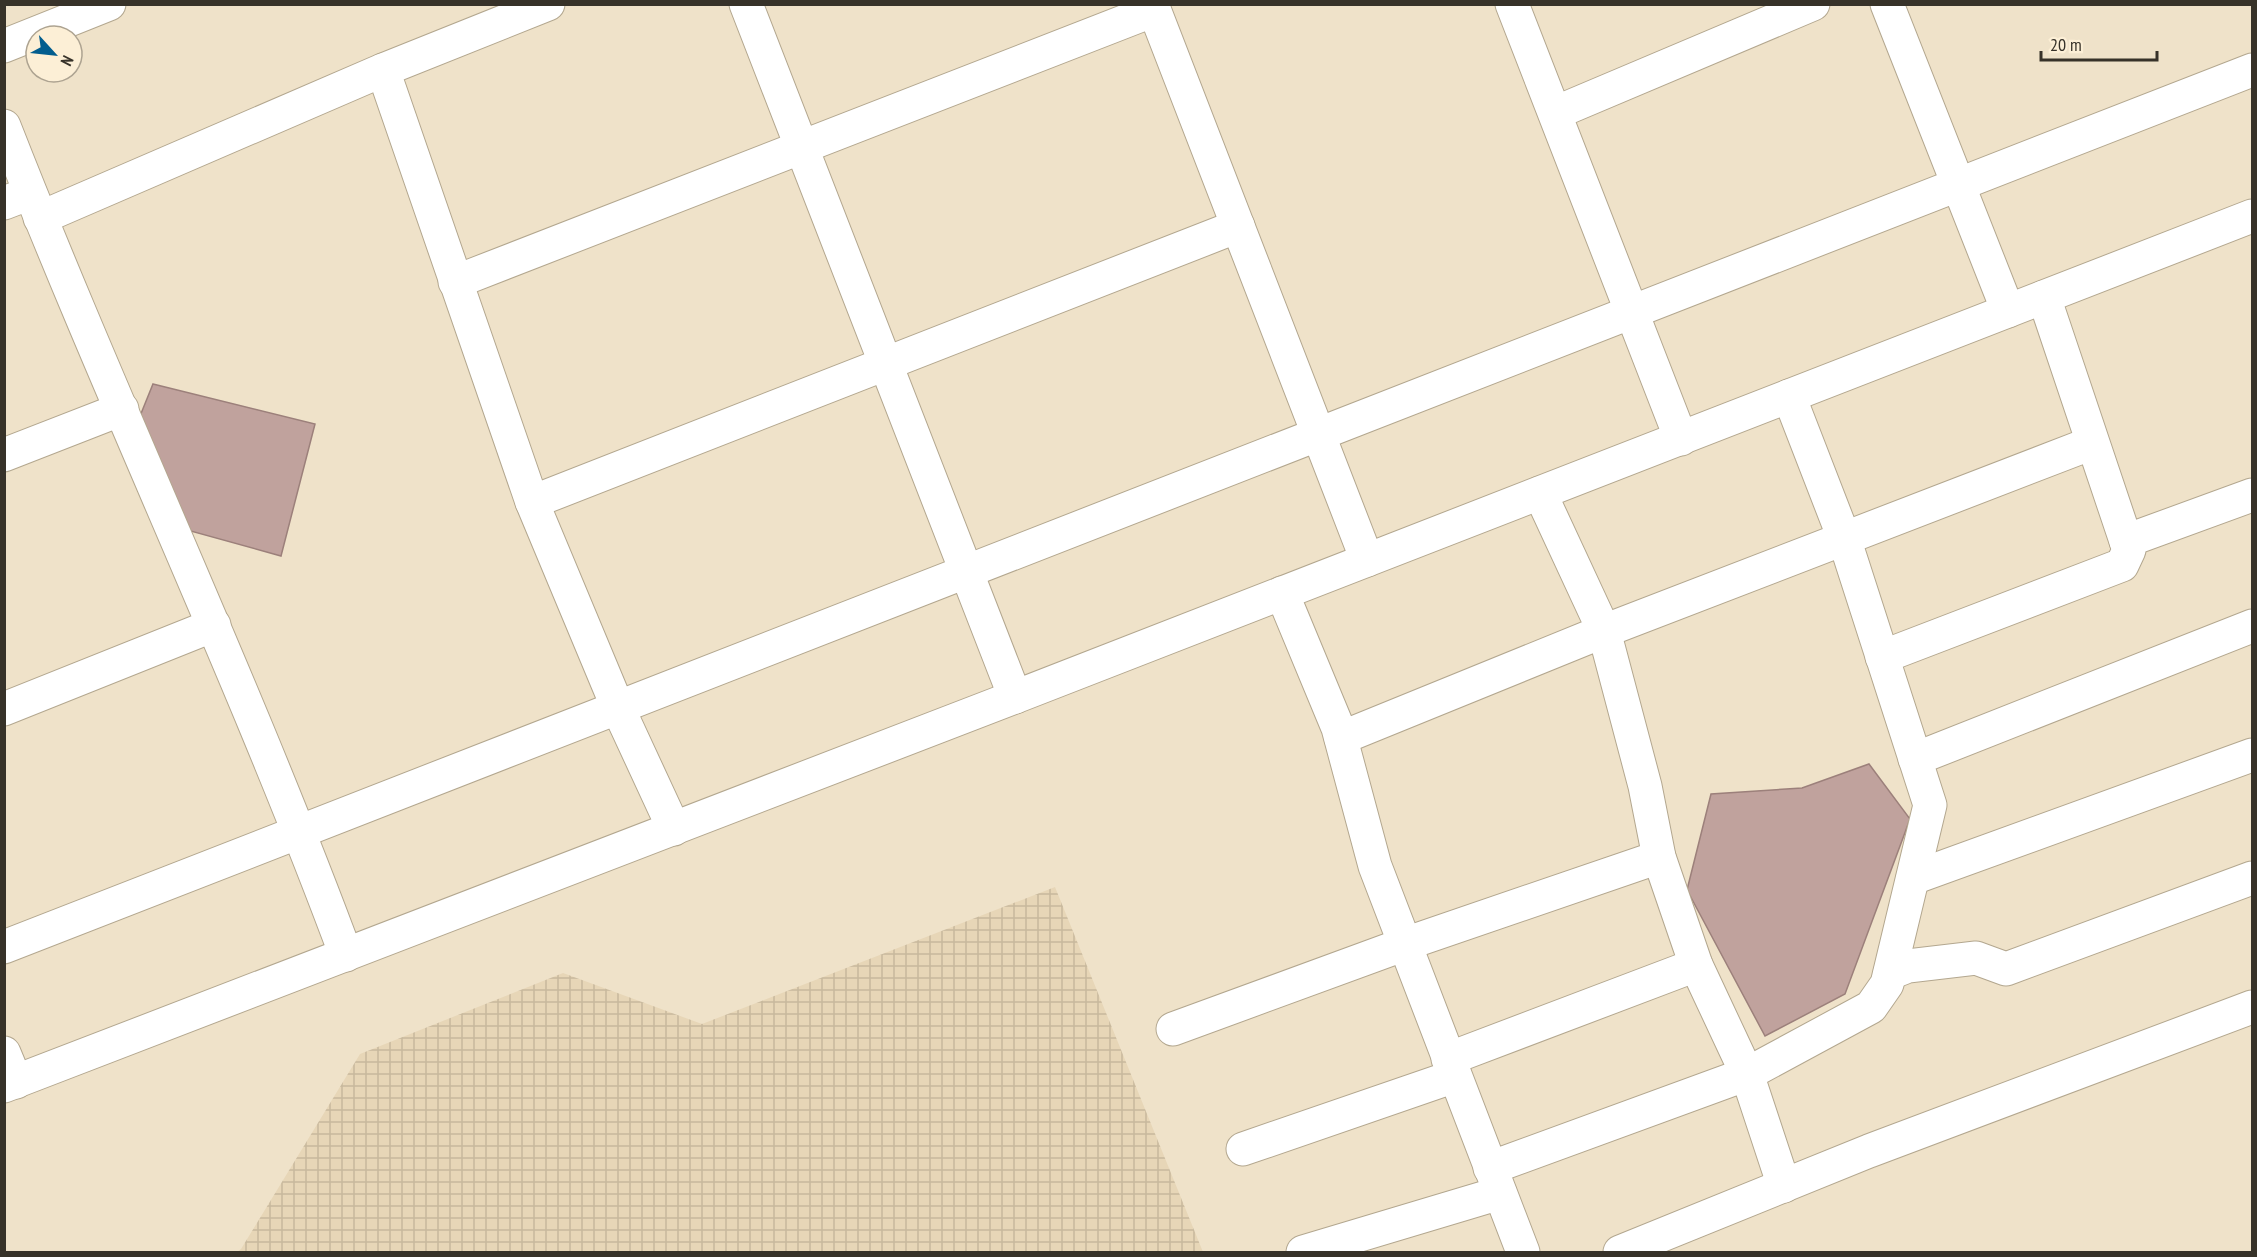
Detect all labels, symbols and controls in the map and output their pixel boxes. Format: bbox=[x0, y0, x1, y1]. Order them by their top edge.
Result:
north arrow bbox=[24, 24, 84, 84]
scale bar bbox=[2041, 24, 2156, 62]
text: 20 m bbox=[2050, 33, 2082, 56]
text: N bbox=[56, 52, 78, 69]

